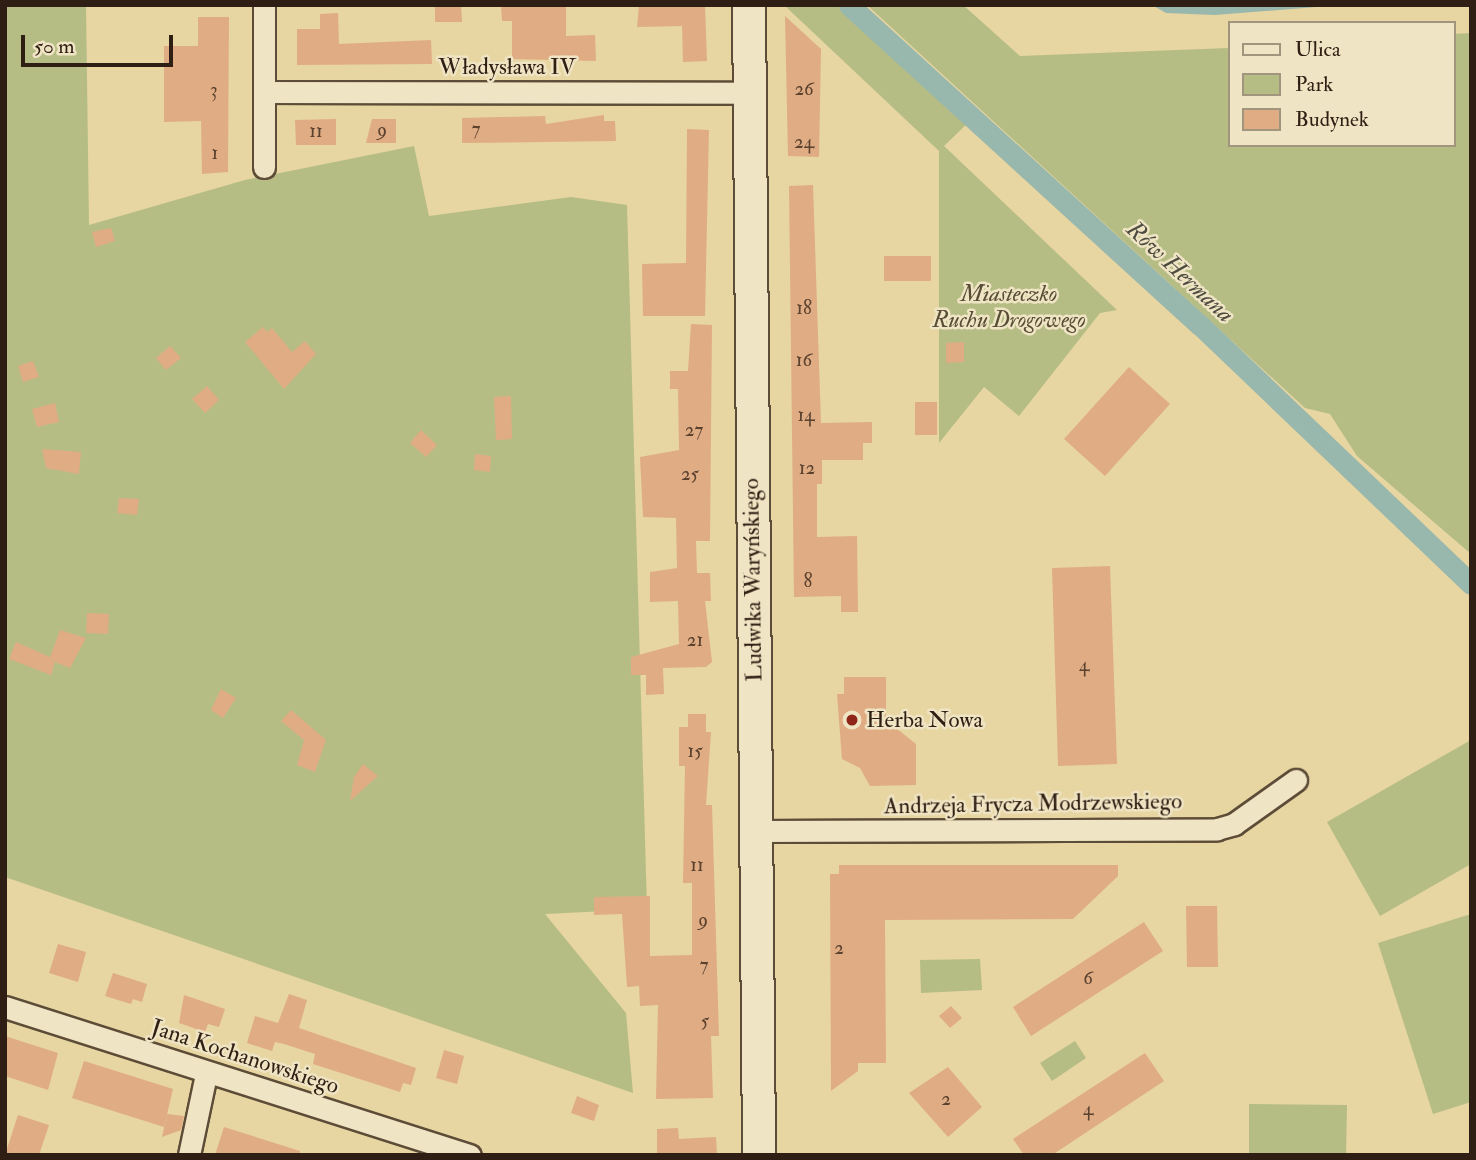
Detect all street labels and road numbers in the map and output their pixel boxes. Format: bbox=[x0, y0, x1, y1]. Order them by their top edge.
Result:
street label: Władysława IV bbox=[438, 53, 576, 81]
street label: Ludwika Waryńskiego bbox=[737, 478, 769, 682]
street label: Andrzeja Frycza Modrzewskiego bbox=[884, 788, 1182, 820]
street label: Jana Kochanowskiego bbox=[148, 1014, 342, 1100]

